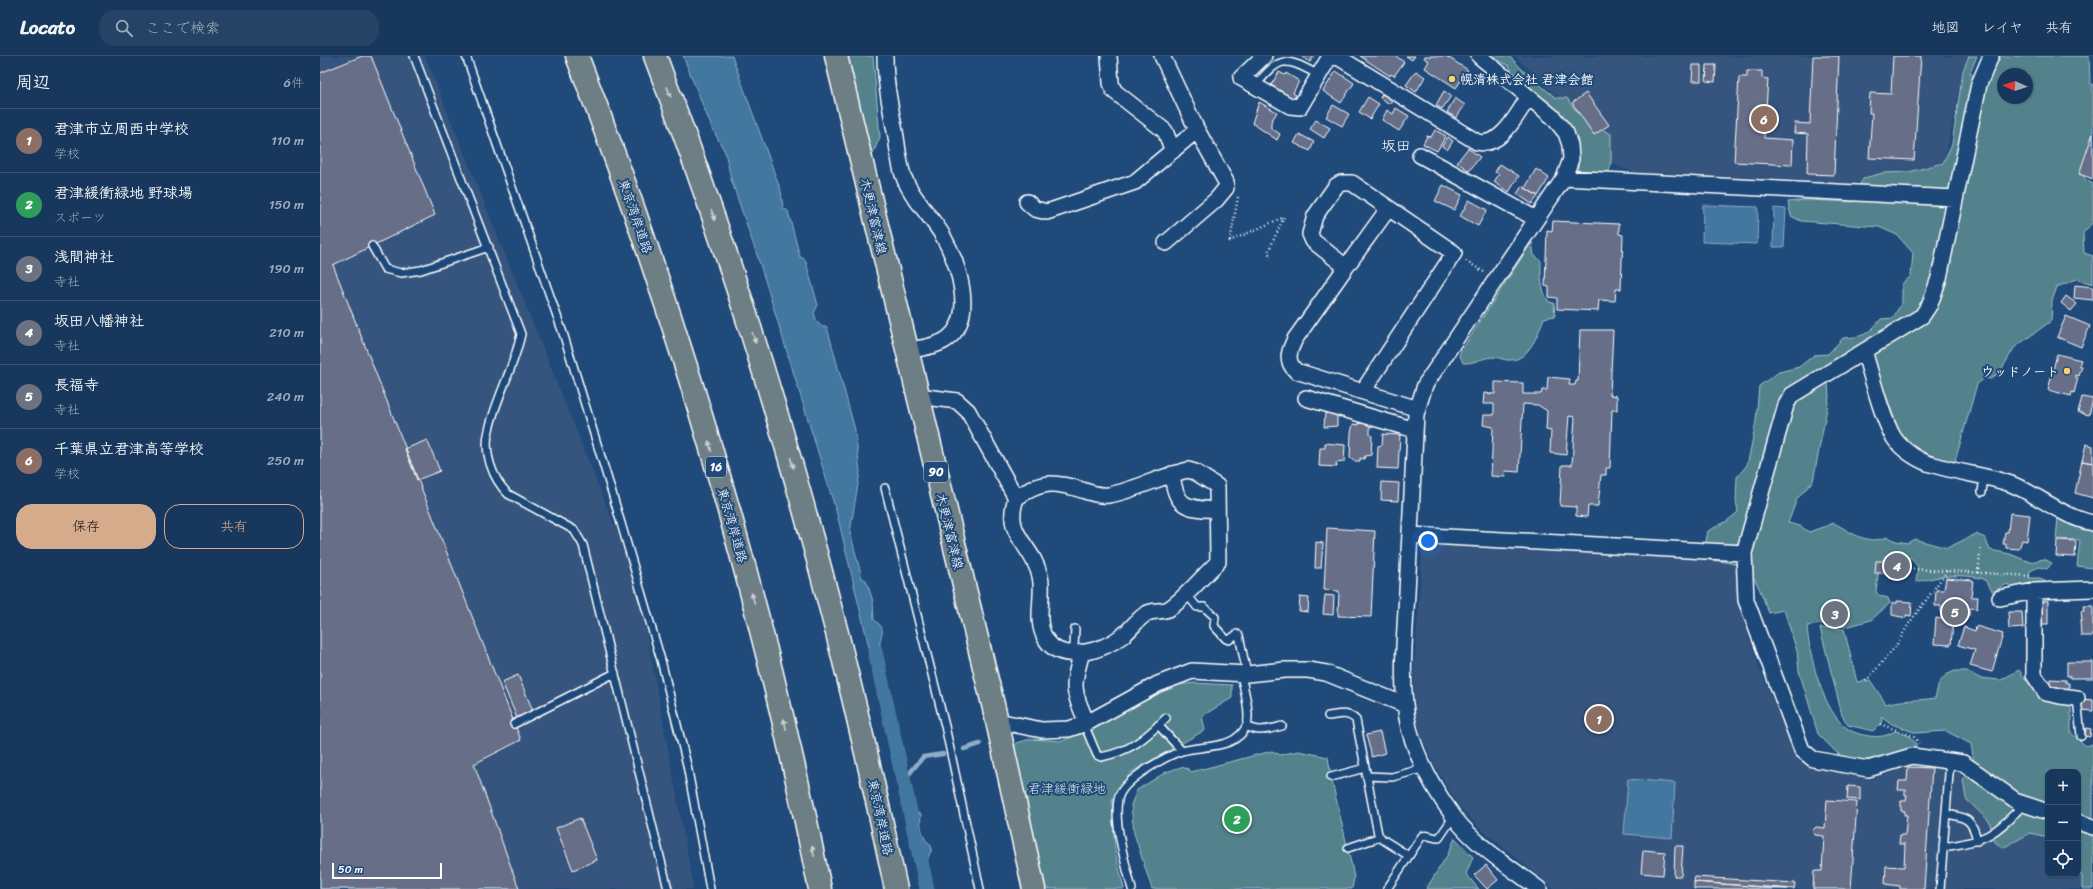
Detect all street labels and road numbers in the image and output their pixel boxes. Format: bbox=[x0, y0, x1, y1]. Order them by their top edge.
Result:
street label: 東京湾岸道路 bbox=[612, 176, 659, 257]
street label: 木更津富津線 bbox=[854, 176, 894, 258]
road number: 16 bbox=[706, 457, 726, 477]
road number: 90 bbox=[924, 462, 948, 482]
street label: 東京湾岸道路 bbox=[711, 484, 754, 566]
street label: 木更津富津線 bbox=[929, 490, 970, 573]
street label: 東京湾岸道路 bbox=[861, 777, 900, 858]

